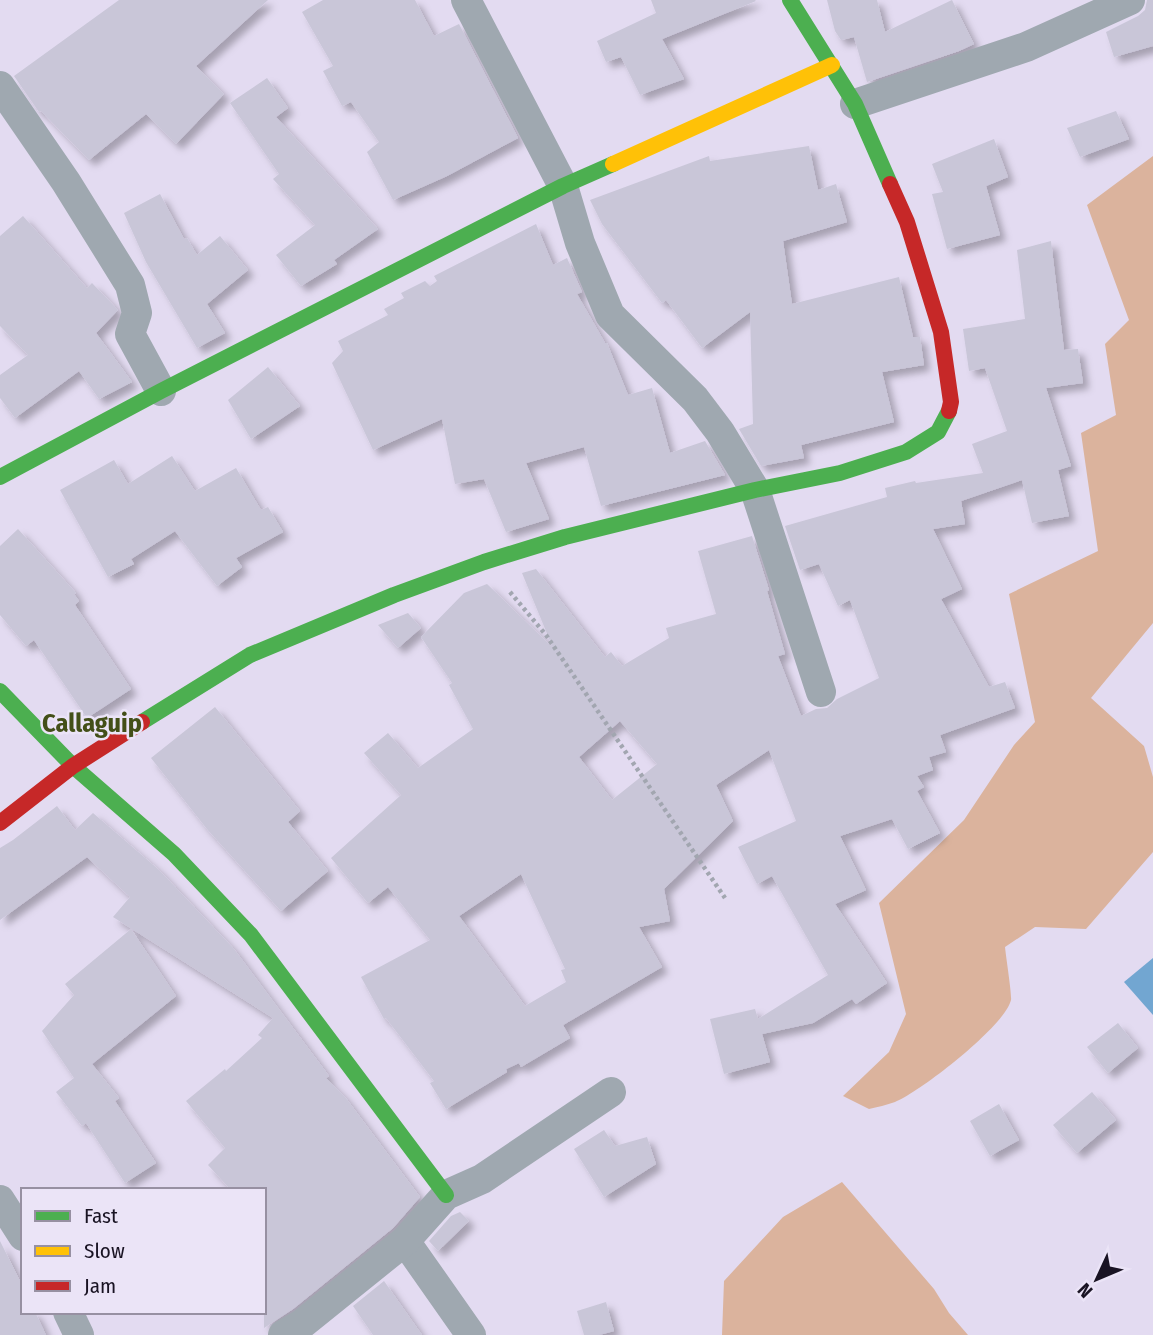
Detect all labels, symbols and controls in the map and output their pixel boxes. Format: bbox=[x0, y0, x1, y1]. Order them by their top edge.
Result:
district label: Callaguip bbox=[42, 708, 142, 739]
legend bbox=[21, 1188, 266, 1314]
text: Fast bbox=[84, 1203, 118, 1229]
text: Slow bbox=[84, 1238, 125, 1264]
north arrow bbox=[1062, 1244, 1132, 1314]
text: Jam bbox=[84, 1273, 116, 1299]
text: N bbox=[1073, 1278, 1097, 1303]

